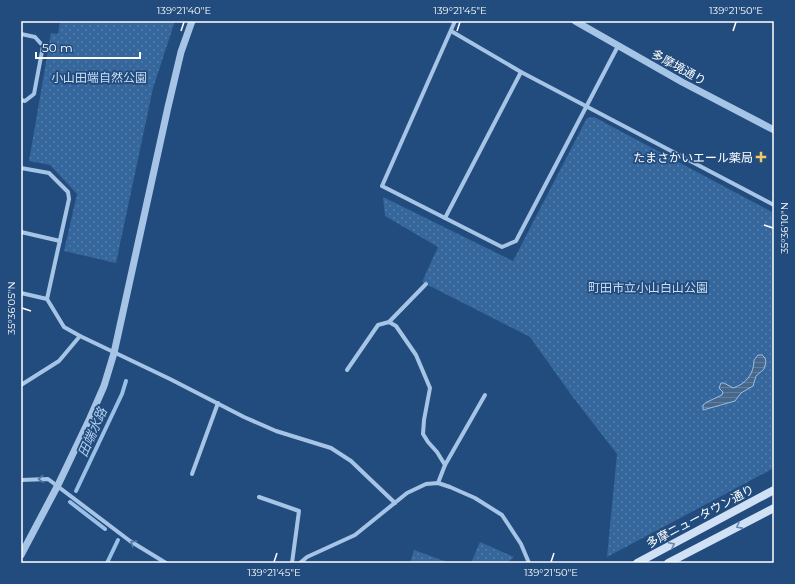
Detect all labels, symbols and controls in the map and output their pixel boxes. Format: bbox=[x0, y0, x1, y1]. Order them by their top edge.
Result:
text: 139°21'40"E bbox=[157, 4, 212, 17]
text: 139°21'45"E bbox=[433, 4, 487, 17]
text: 139°21'50"E bbox=[709, 4, 763, 17]
scale bar bbox=[36, 34, 140, 60]
text: 50 m bbox=[42, 40, 73, 55]
street label: 多摩境通り bbox=[649, 46, 709, 88]
park label: 小山田端自然公園 bbox=[51, 70, 147, 85]
place label: たまさかいエール薬局 bbox=[633, 150, 753, 165]
marker: たまさかいエール薬局 bbox=[756, 152, 766, 162]
text: 35°36'10"N bbox=[778, 202, 791, 254]
park label: 町田市立小山白山公園 bbox=[588, 280, 708, 295]
text: 35°36'05"N bbox=[5, 281, 18, 335]
water label: 田端水路 bbox=[74, 404, 110, 459]
one-way arrow bbox=[38, 475, 44, 484]
street label: 多摩ニュータウン通り bbox=[643, 481, 757, 551]
one-way arrow bbox=[736, 521, 744, 529]
one-way arrow bbox=[130, 540, 137, 548]
one-way arrow bbox=[667, 542, 675, 550]
text: 139°21'45"E bbox=[247, 566, 301, 579]
text: 139°21'50"E bbox=[524, 566, 578, 579]

